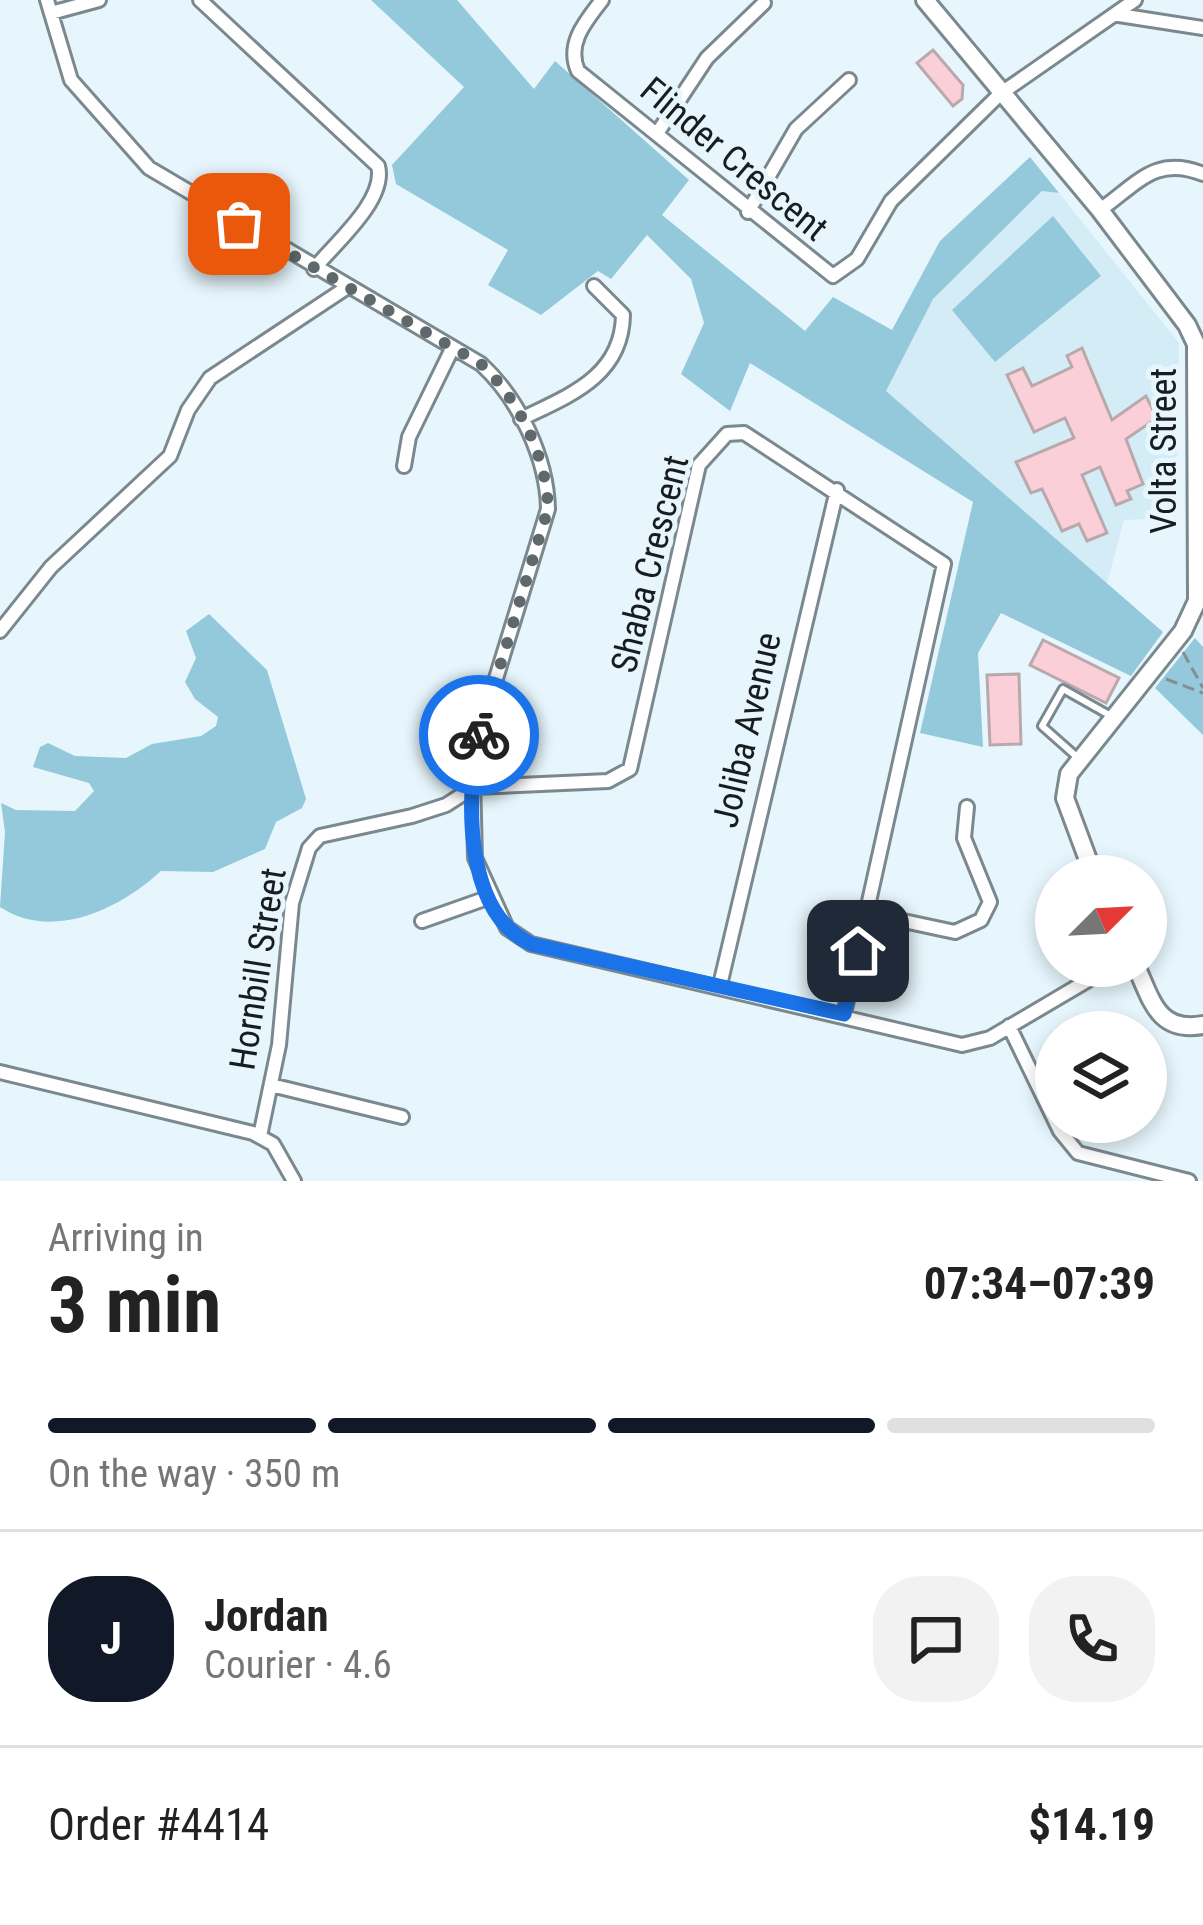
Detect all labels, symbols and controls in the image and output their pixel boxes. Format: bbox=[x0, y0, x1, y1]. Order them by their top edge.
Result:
street label: Flinder Crescent bbox=[632, 69, 836, 249]
pin bbox=[188, 173, 290, 275]
icon: bag bbox=[206, 191, 272, 257]
street label: Volta Street bbox=[1143, 368, 1185, 534]
street label: Shaba Crescent bbox=[603, 451, 697, 677]
street label: Joliba Avenue bbox=[704, 628, 790, 832]
courier bbox=[419, 675, 539, 795]
icon: bike bbox=[446, 702, 512, 768]
north arrow bbox=[1035, 855, 1167, 987]
map controls bbox=[1035, 855, 1167, 1143]
street label: Hornbill Street bbox=[221, 865, 295, 1073]
pin bbox=[807, 900, 909, 1002]
icon: home bbox=[825, 918, 891, 984]
button: layers bbox=[1035, 1011, 1167, 1143]
text: Arriving in bbox=[48, 1215, 204, 1261]
text: 07:34–07:39 bbox=[924, 1257, 1155, 1310]
text: 3 min bbox=[48, 1260, 221, 1351]
text: On the way · 350 m bbox=[48, 1451, 340, 1497]
button: chat bbox=[873, 1576, 999, 1702]
button: phone bbox=[1029, 1576, 1155, 1702]
text: Jordan bbox=[204, 1589, 329, 1642]
text: J bbox=[100, 1612, 122, 1665]
text: Courier · 4.6 bbox=[204, 1642, 392, 1688]
text: Order #4414 bbox=[48, 1798, 269, 1851]
text: $14.19 bbox=[1028, 1798, 1155, 1851]

